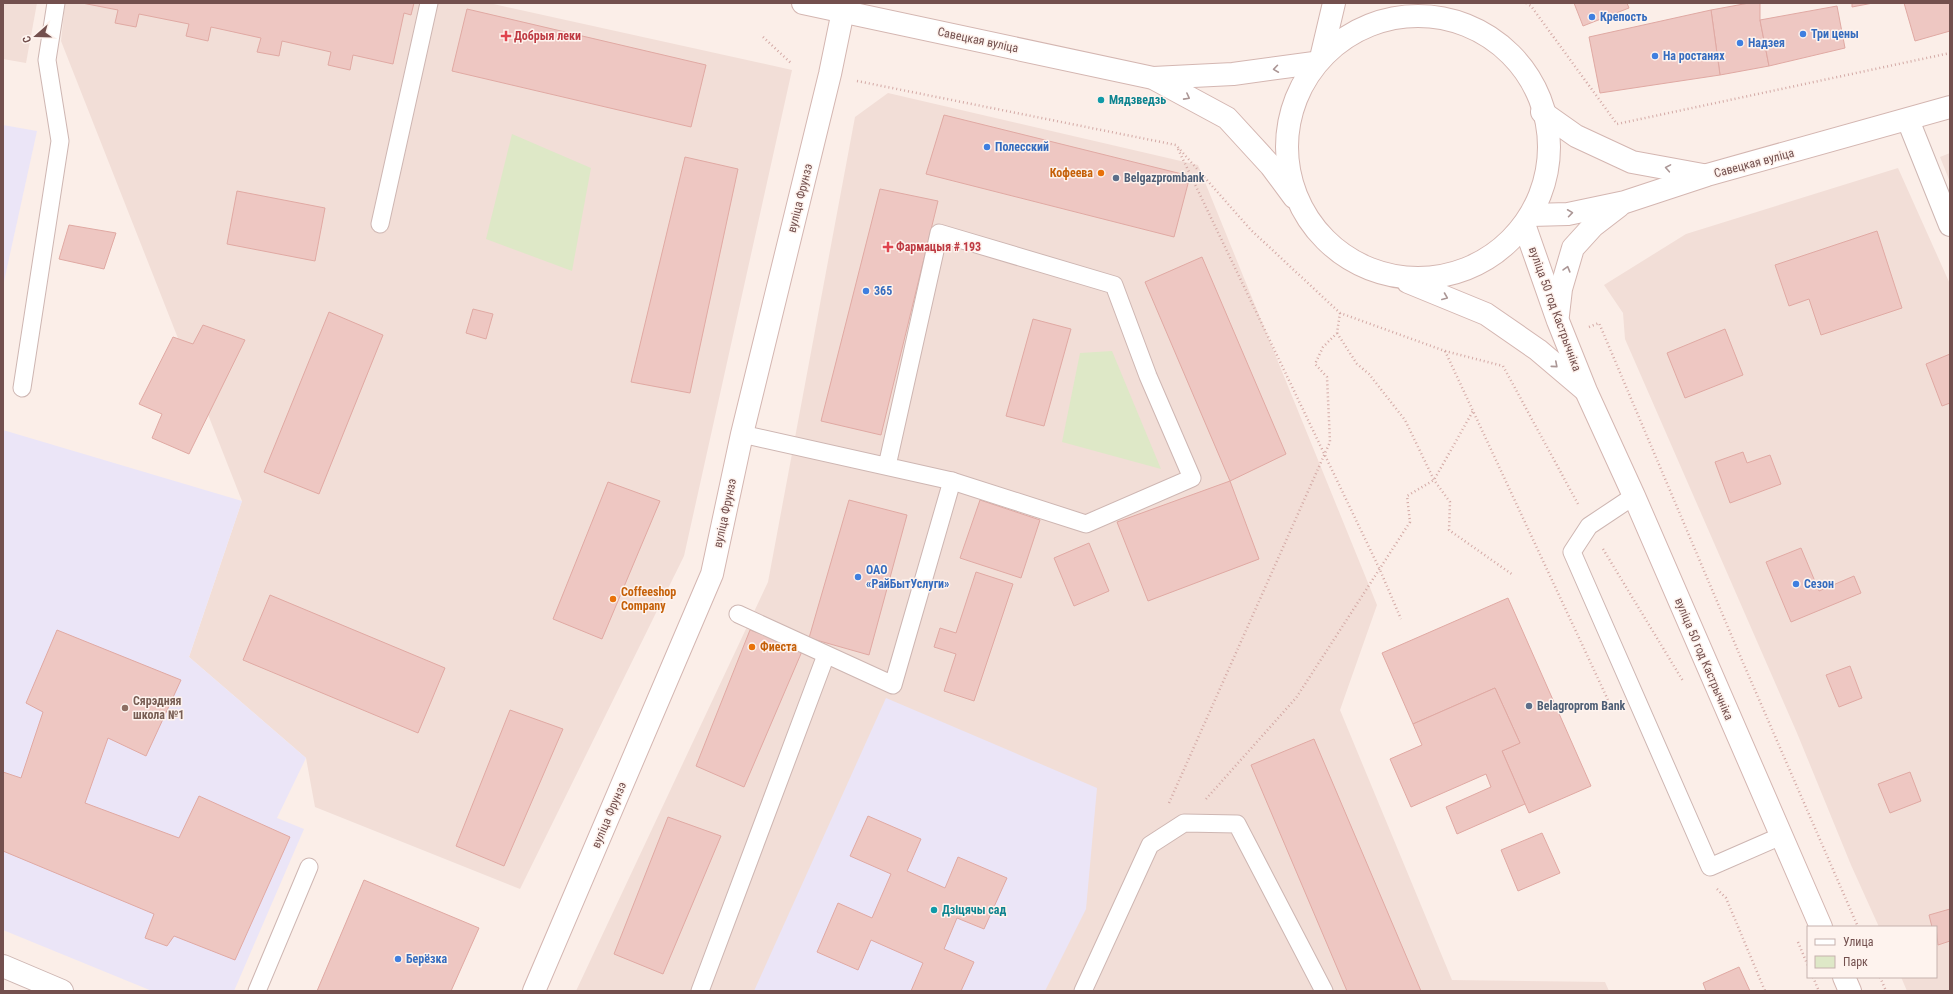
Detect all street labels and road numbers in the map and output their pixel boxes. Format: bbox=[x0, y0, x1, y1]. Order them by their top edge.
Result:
street label: Савецкая вуліца bbox=[936, 25, 1020, 55]
street label: Савецкая вуліца bbox=[1712, 146, 1796, 180]
street label: вуліца Фрунзэ bbox=[785, 162, 815, 234]
street label: вуліца 50 год Кастрычніка bbox=[1526, 245, 1584, 373]
street label: вуліца Фрунзэ bbox=[711, 477, 739, 549]
street label: вуліца 50 год Кастрычніка bbox=[1672, 596, 1736, 722]
street label: вуліца Фрунзэ bbox=[589, 780, 629, 850]

